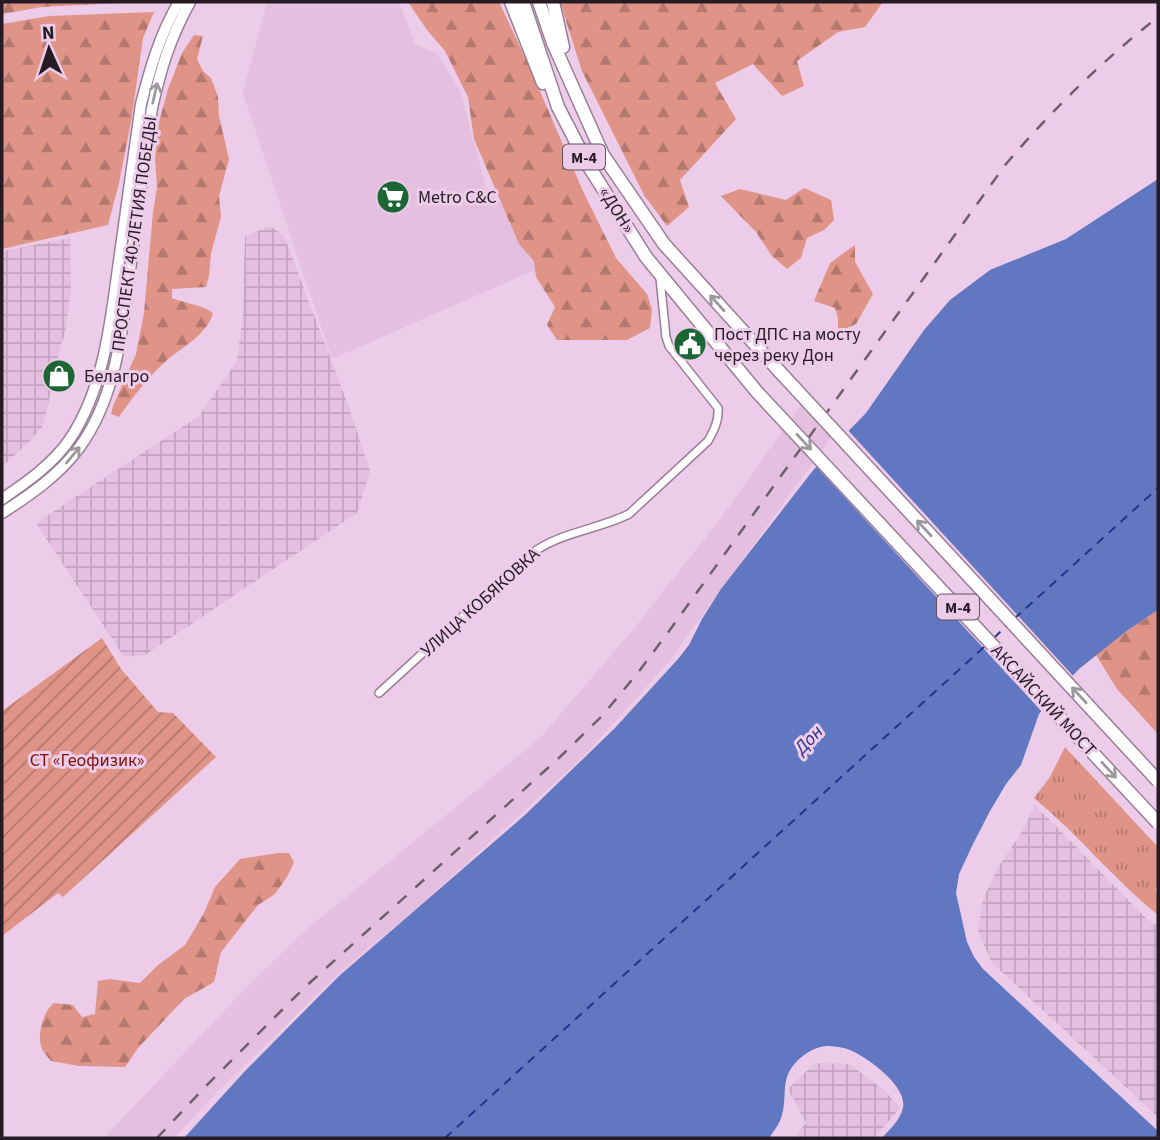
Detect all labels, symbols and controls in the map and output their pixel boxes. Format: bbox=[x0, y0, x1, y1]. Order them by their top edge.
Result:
north arrow bbox=[14, 14, 84, 84]
text: N bbox=[41, 20, 55, 47]
one-way arrow bbox=[149, 82, 162, 105]
street label: ПРОСПЕКТ 40-ЛЕТИЯ ПОБЕДЫ bbox=[106, 115, 163, 353]
road number: М-4 bbox=[563, 144, 605, 169]
supermarket icon: Metro C&C bbox=[374, 178, 412, 216]
street label: «ДОН» bbox=[593, 182, 641, 238]
place label: Metro C&C bbox=[418, 185, 497, 210]
one-way arrow bbox=[709, 295, 726, 312]
place label: Пост ДПС на мосту через реку Дон bbox=[714, 322, 861, 368]
public building icon: Пост ДПС на мосту через реку Дон bbox=[671, 325, 709, 363]
shop icon: Белагро bbox=[40, 357, 78, 395]
place label: Белагро bbox=[84, 364, 149, 389]
one-way arrow bbox=[796, 433, 812, 451]
one-way arrow bbox=[65, 446, 81, 464]
one-way arrow bbox=[916, 519, 932, 537]
street label: УЛИЦА КОБЯКОВКА bbox=[415, 542, 545, 663]
road number: М-4 bbox=[937, 594, 979, 620]
street label: АКСАЙСКИЙ МОСТ bbox=[985, 639, 1102, 762]
one-way arrow bbox=[1070, 686, 1087, 703]
water label: Дон bbox=[788, 719, 830, 762]
park label: СТ «Геофизик» bbox=[30, 748, 144, 773]
one-way arrow bbox=[1100, 761, 1117, 778]

